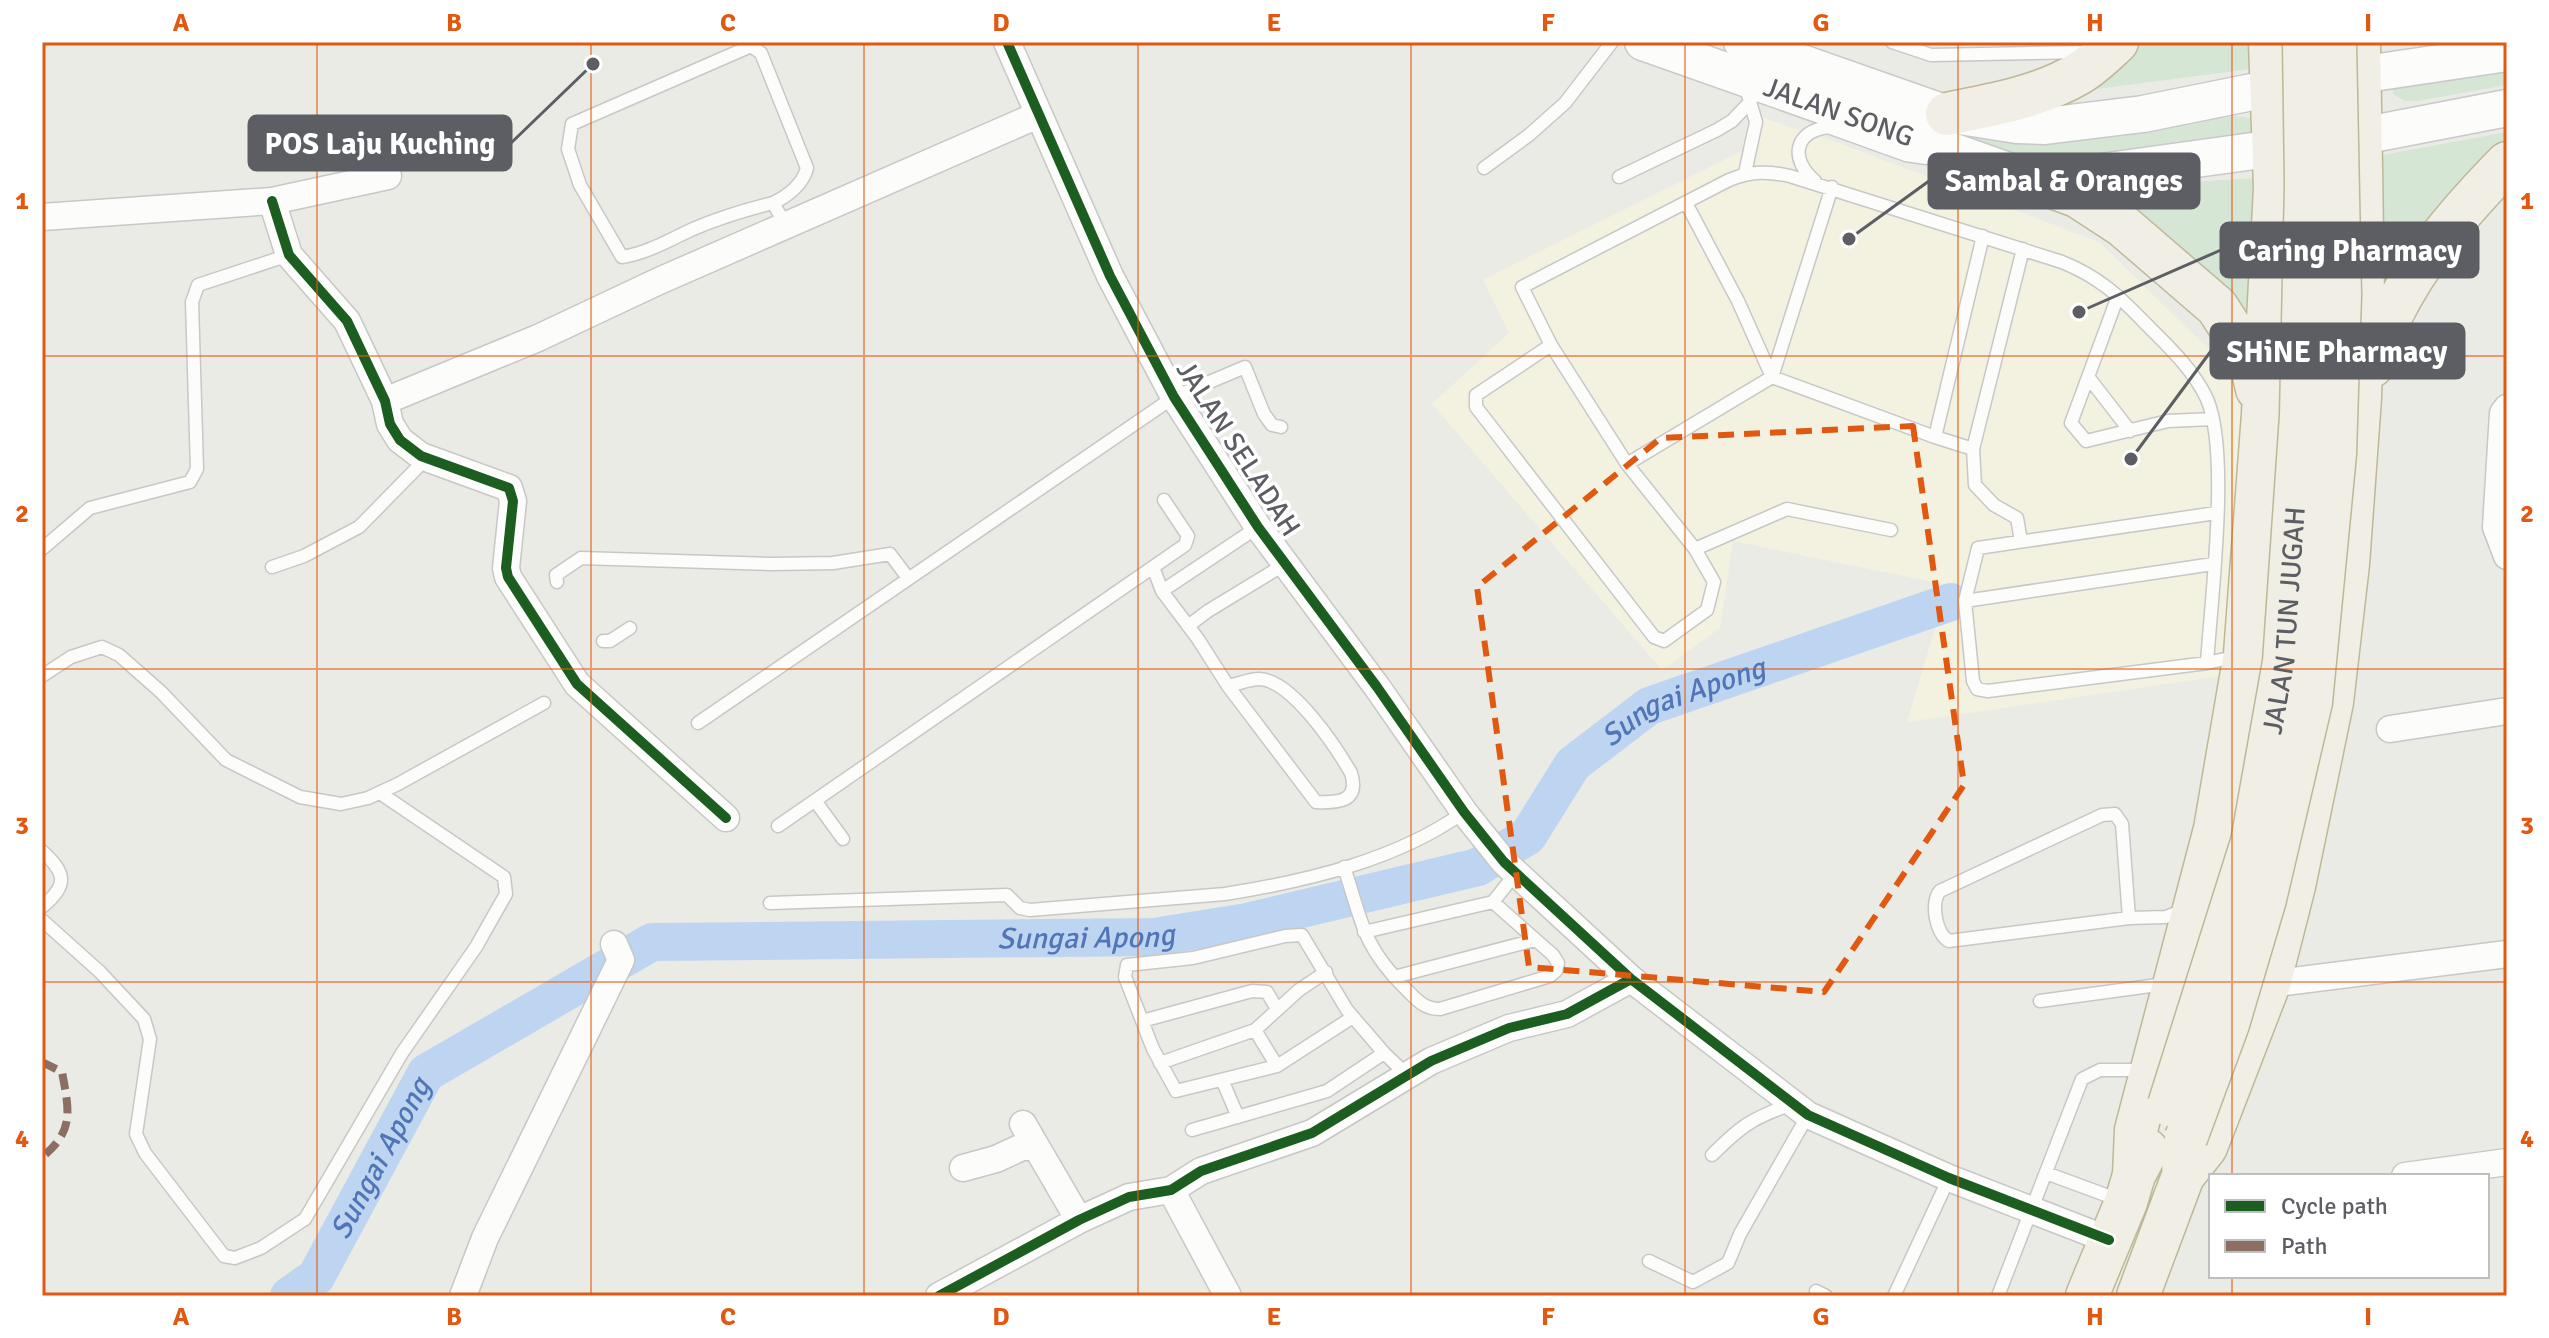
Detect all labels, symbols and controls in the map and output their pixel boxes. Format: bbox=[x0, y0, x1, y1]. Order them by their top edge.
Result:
text: A bbox=[173, 7, 190, 39]
text: B bbox=[446, 7, 462, 39]
text: C bbox=[720, 7, 736, 39]
text: D bbox=[992, 7, 1010, 39]
text: E bbox=[1267, 7, 1281, 39]
text: F bbox=[1541, 7, 1555, 39]
text: G bbox=[1812, 7, 1830, 39]
text: H bbox=[2086, 7, 2104, 39]
text: I bbox=[2364, 7, 2372, 39]
street label: JALAN SONG bbox=[1759, 70, 1918, 154]
callout: POS Laju Kuching bbox=[249, 116, 511, 170]
text: POS Laju Kuching bbox=[265, 126, 495, 163]
callout: Sambal & Oranges bbox=[1929, 154, 2199, 208]
text: Sambal & Oranges bbox=[1945, 163, 2183, 200]
text: 1 bbox=[15, 185, 29, 217]
text: 1 bbox=[2520, 185, 2534, 217]
callout: Caring Pharmacy bbox=[2221, 223, 2478, 277]
text: Caring Pharmacy bbox=[2238, 233, 2462, 270]
callout: SHiNE Pharmacy bbox=[2211, 324, 2464, 378]
text: SHiNE Pharmacy bbox=[2227, 334, 2447, 371]
street label: JALAN SELADAH bbox=[1169, 354, 1308, 543]
text: 2 bbox=[15, 498, 29, 530]
text: 2 bbox=[2520, 498, 2534, 530]
street label: JALAN TUN JUGAH bbox=[2255, 506, 2313, 737]
water label: Sungai Apong bbox=[1594, 649, 1772, 755]
text: 3 bbox=[15, 810, 29, 842]
text: 3 bbox=[2520, 810, 2534, 842]
water label: Sungai Apong bbox=[997, 916, 1180, 958]
water label: Sungai Apong bbox=[322, 1070, 440, 1245]
text: 4 bbox=[15, 1123, 29, 1155]
text: 4 bbox=[2520, 1123, 2534, 1155]
legend bbox=[2209, 1174, 2489, 1278]
text: Cycle path bbox=[2281, 1191, 2388, 1221]
text: Path bbox=[2281, 1231, 2327, 1261]
text: A bbox=[173, 1301, 190, 1333]
text: B bbox=[446, 1301, 462, 1333]
text: C bbox=[720, 1301, 736, 1333]
text: D bbox=[992, 1301, 1010, 1333]
text: E bbox=[1267, 1301, 1281, 1333]
text: F bbox=[1541, 1301, 1555, 1333]
text: G bbox=[1812, 1301, 1830, 1333]
text: H bbox=[2086, 1301, 2104, 1333]
text: I bbox=[2364, 1301, 2372, 1333]

